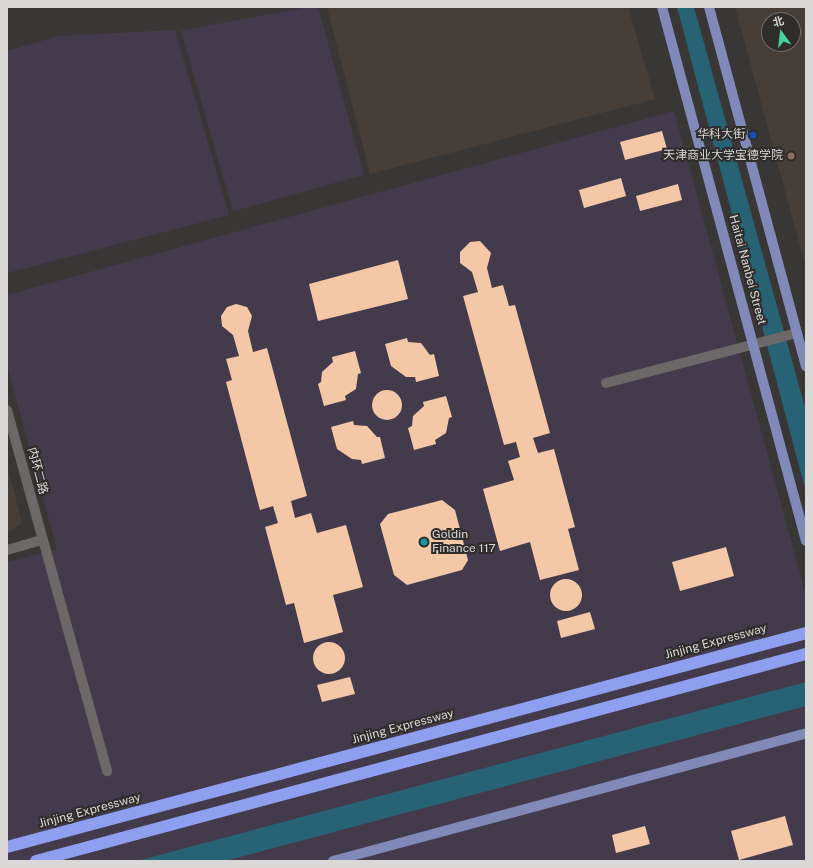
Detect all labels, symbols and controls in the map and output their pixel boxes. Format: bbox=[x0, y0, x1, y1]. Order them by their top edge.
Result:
north arrow bbox=[761, 12, 801, 52]
text: 北 bbox=[771, 14, 785, 29]
place label: 华科大街 bbox=[697, 128, 745, 142]
marker: 华科大街 bbox=[748, 130, 758, 140]
place label: 天津商业大学宝德学院 bbox=[663, 149, 783, 163]
marker: 天津商业大学宝德学院 bbox=[786, 151, 796, 161]
street label: Haitai Nanbei Street bbox=[725, 213, 769, 327]
street label: 内环二路 bbox=[24, 446, 50, 496]
place label: Goldin Finance 117 bbox=[432, 528, 496, 556]
marker: Goldin Finance 117 bbox=[419, 537, 429, 547]
street label: Jinjing Expressway bbox=[663, 621, 769, 663]
street label: Jinjing Expressway bbox=[350, 706, 456, 748]
street label: Jinjing Expressway bbox=[37, 790, 143, 832]

